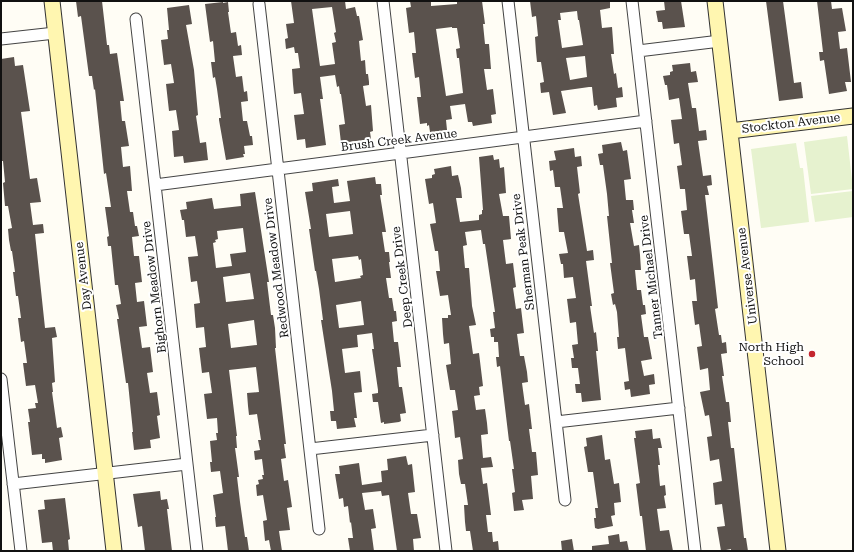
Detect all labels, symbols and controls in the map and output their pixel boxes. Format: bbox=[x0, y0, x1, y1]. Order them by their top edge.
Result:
street label: Stockton Avenue bbox=[741, 110, 841, 136]
street label: Brush Creek Avenue bbox=[340, 126, 458, 154]
street label: Sherman Peak Drive bbox=[509, 192, 537, 311]
street label: Redwood Meadow Drive bbox=[260, 197, 292, 339]
street label: Tanner Michael Drive bbox=[636, 214, 666, 340]
street label: Bighorn Meadow Drive bbox=[139, 220, 169, 354]
street label: Deep Creek Drive bbox=[389, 225, 415, 328]
street label: Universe Avenue bbox=[734, 226, 760, 325]
street label: Day Avenue bbox=[72, 241, 94, 311]
place label: North High School bbox=[738, 340, 804, 368]
marker: North High School bbox=[807, 349, 817, 359]

